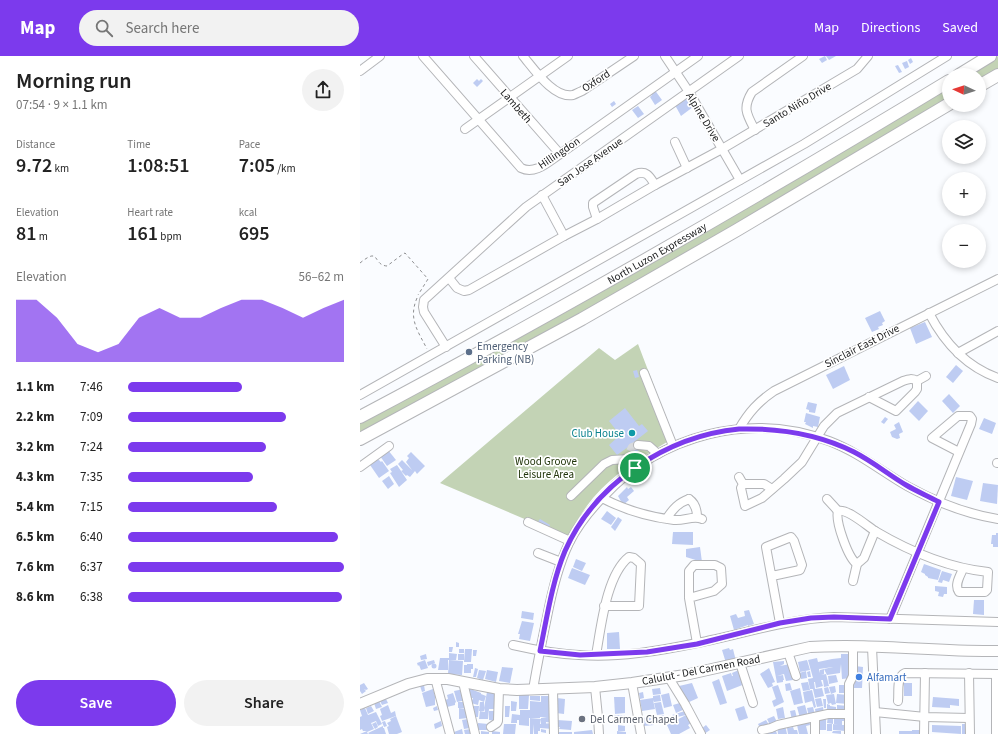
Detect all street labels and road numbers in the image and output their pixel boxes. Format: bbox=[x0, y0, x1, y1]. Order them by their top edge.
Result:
street label: Oxford bbox=[579, 66, 613, 96]
street label: Santo Niño Drive bbox=[760, 78, 834, 131]
street label: Lambeth bbox=[497, 86, 535, 126]
street label: Alpine Drive bbox=[682, 90, 724, 145]
street label: Hillingdon bbox=[535, 133, 583, 173]
street label: San Jose Avenue bbox=[554, 133, 626, 190]
street label: North Luzon Expressway bbox=[604, 219, 709, 288]
street label: Sinclair East Drive bbox=[822, 320, 902, 371]
street label: Calulut - Del Carmen Road bbox=[641, 651, 761, 689]

